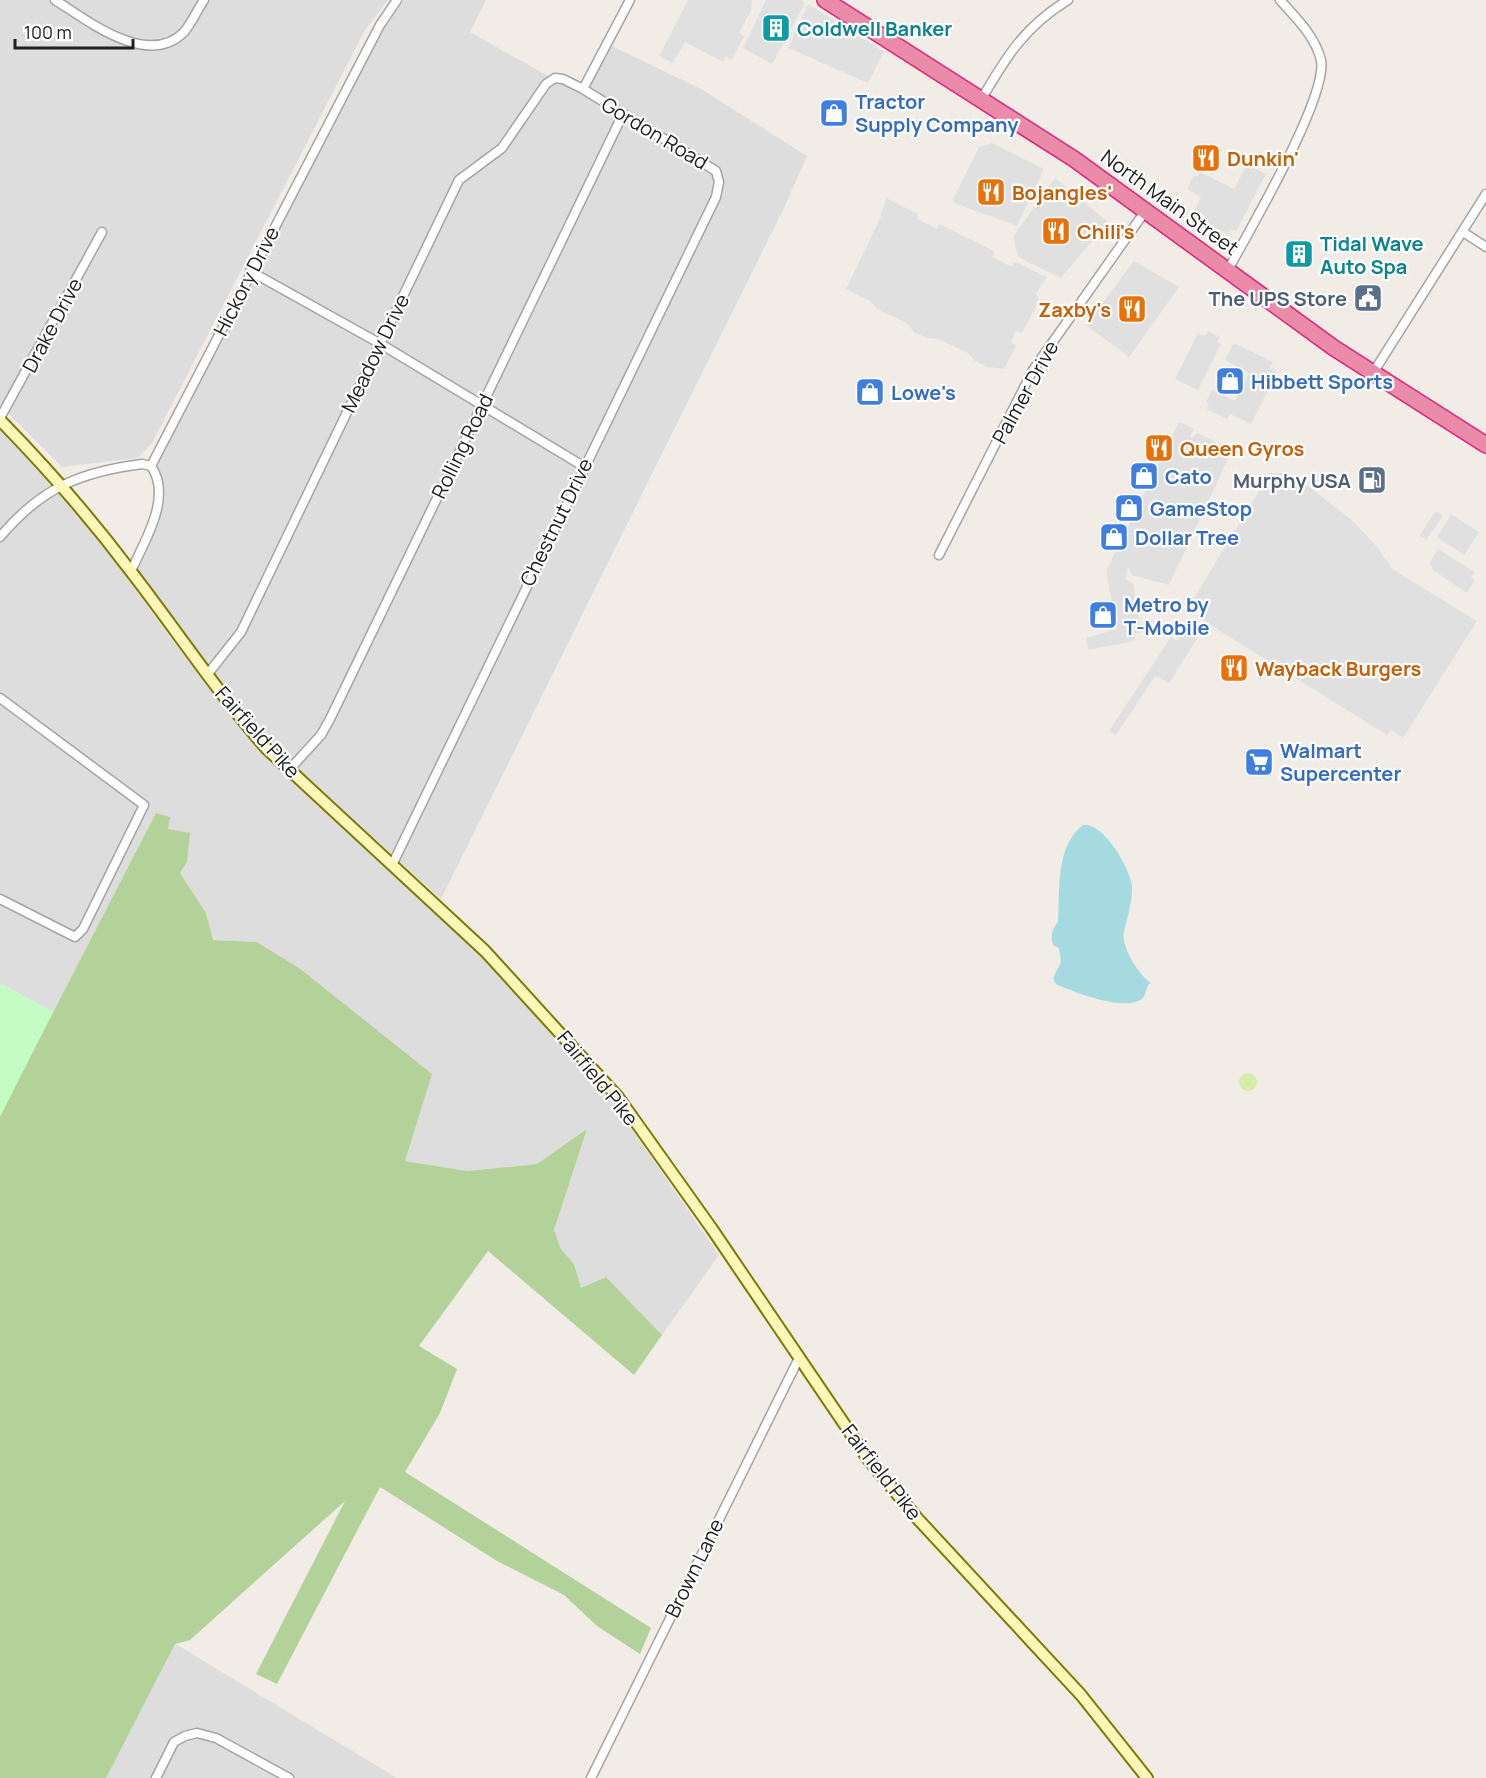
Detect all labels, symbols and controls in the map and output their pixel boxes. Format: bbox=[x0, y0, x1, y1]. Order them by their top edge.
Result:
scale bar bbox=[15, 12, 134, 50]
building icon: Coldwell Banker bbox=[760, 12, 792, 44]
place label: Coldwell Banker bbox=[797, 15, 952, 42]
text: 100 m bbox=[24, 20, 72, 44]
place label: Tractor Supply Company bbox=[855, 88, 1019, 138]
street label: Gordon Road bbox=[597, 91, 713, 175]
shop icon: Tractor Supply Company bbox=[818, 97, 850, 129]
restaurant icon: Dunkin' bbox=[1190, 142, 1222, 174]
street label: North Main Street bbox=[1096, 143, 1244, 261]
place label: Dunkin' bbox=[1227, 145, 1299, 172]
restaurant icon: Bojangles' bbox=[975, 176, 1007, 208]
place label: Bojangles' bbox=[1012, 179, 1112, 206]
restaurant icon: Chili's bbox=[1040, 215, 1072, 247]
place label: Chili's bbox=[1077, 218, 1135, 245]
street label: Hickory Drive bbox=[207, 222, 285, 340]
place label: Tidal Wave Auto Spa bbox=[1320, 230, 1424, 280]
building icon: Tidal Wave Auto Spa bbox=[1283, 238, 1315, 270]
street label: Drake Drive bbox=[16, 273, 88, 377]
public building icon: The UPS Store bbox=[1352, 282, 1384, 314]
place label: The UPS Store bbox=[1209, 285, 1347, 312]
street label: Meadow Drive bbox=[335, 289, 415, 417]
restaurant icon: Zaxby's bbox=[1116, 293, 1148, 325]
place label: Zaxby's bbox=[1038, 296, 1111, 323]
street label: Palmer Drive bbox=[986, 336, 1064, 448]
shop icon: Hibbett Sports bbox=[1214, 365, 1246, 397]
place label: Hibbett Sports bbox=[1251, 368, 1393, 395]
shop icon: Lowe's bbox=[854, 376, 886, 408]
place label: Lowe's bbox=[891, 379, 956, 406]
street label: Rolling Road bbox=[425, 389, 499, 503]
restaurant icon: Queen Gyros bbox=[1143, 432, 1175, 464]
place label: Queen Gyros bbox=[1180, 435, 1305, 462]
street label: Chestnut Drive bbox=[513, 454, 599, 590]
shop icon: Cato bbox=[1128, 460, 1160, 492]
place label: Cato bbox=[1165, 463, 1212, 490]
fuel station icon: Murphy USA bbox=[1356, 464, 1388, 496]
place label: Murphy USA bbox=[1233, 467, 1352, 494]
shop icon: GameStop bbox=[1113, 492, 1145, 524]
place label: GameStop bbox=[1150, 495, 1252, 522]
shop icon: Dollar Tree bbox=[1098, 521, 1130, 553]
place label: Dollar Tree bbox=[1135, 524, 1239, 551]
place label: Metro by T-Mobile bbox=[1124, 591, 1210, 641]
shop icon: Metro by T-Mobile bbox=[1087, 599, 1119, 631]
restaurant icon: Wayback Burgers bbox=[1218, 652, 1250, 684]
place label: Wayback Burgers bbox=[1255, 655, 1421, 682]
street label: Fairfield Pike bbox=[209, 680, 307, 784]
place label: Walmart Supercenter bbox=[1280, 737, 1401, 787]
supermarket icon: Walmart Supercenter bbox=[1243, 746, 1275, 778]
street label: Fairfield Pike bbox=[551, 1025, 645, 1131]
street label: Fairfield Pike bbox=[836, 1418, 928, 1526]
street label: Brown Lane bbox=[658, 1514, 730, 1622]

